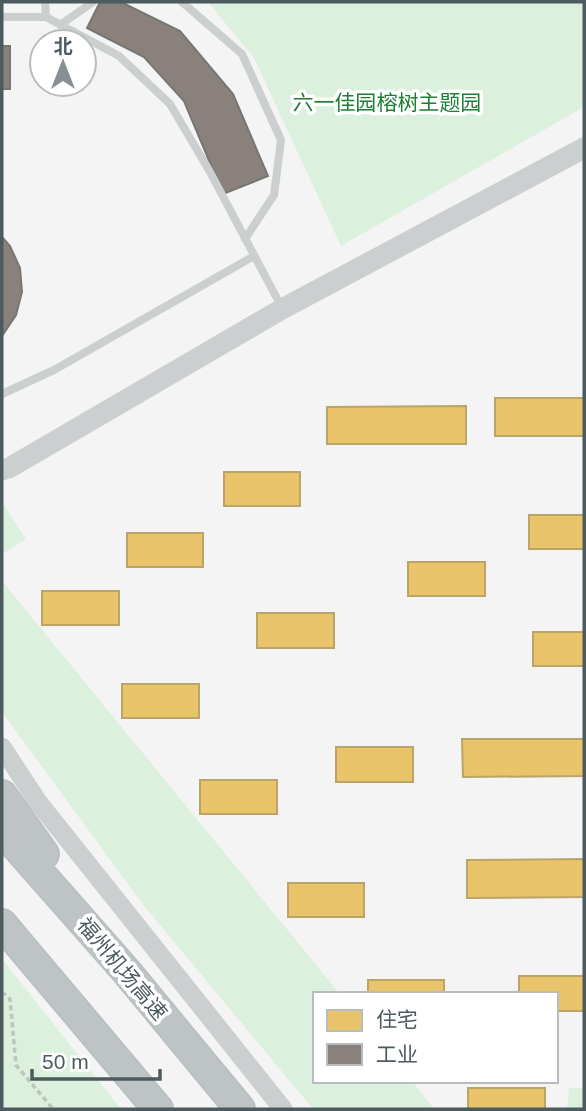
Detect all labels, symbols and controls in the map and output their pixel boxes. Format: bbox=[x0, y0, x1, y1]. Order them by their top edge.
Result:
north arrow bbox=[28, 28, 98, 98]
text: 北 bbox=[53, 36, 73, 57]
park label: 六一佳园榕树主题园 bbox=[293, 91, 482, 114]
street label: 福州机场高速 bbox=[73, 913, 172, 1024]
legend bbox=[313, 992, 558, 1083]
text: 住宅 bbox=[376, 1008, 418, 1031]
scale bar bbox=[32, 1038, 159, 1082]
text: 工业 bbox=[376, 1043, 418, 1066]
text: 50 m bbox=[42, 1050, 89, 1073]

